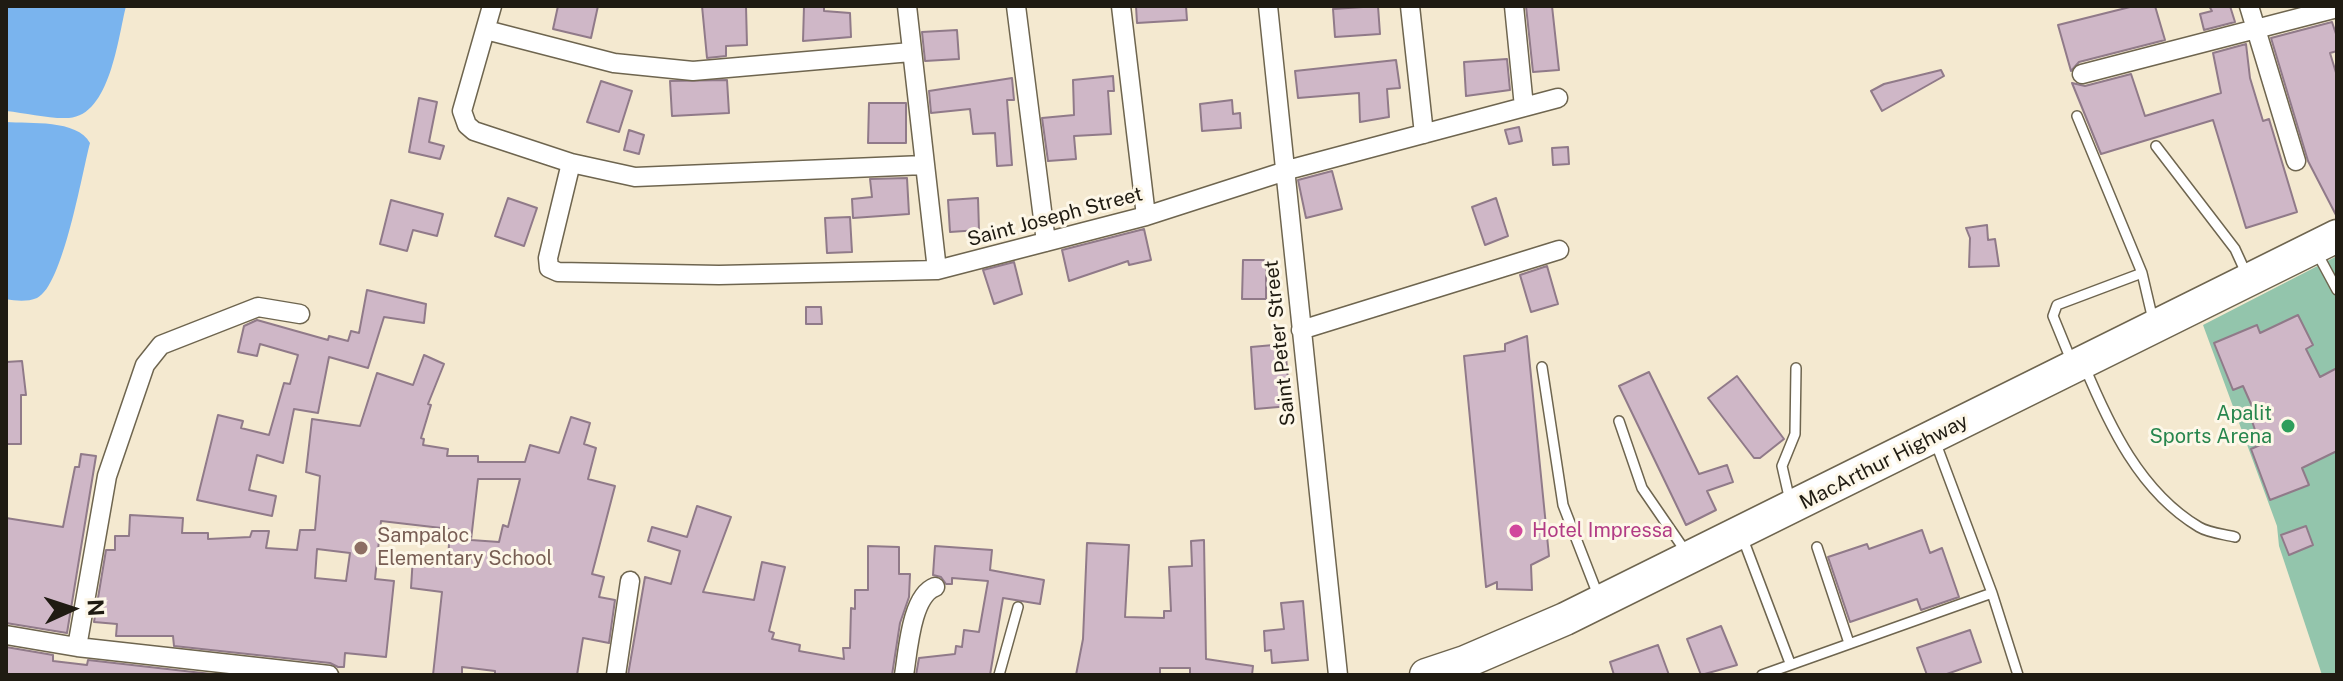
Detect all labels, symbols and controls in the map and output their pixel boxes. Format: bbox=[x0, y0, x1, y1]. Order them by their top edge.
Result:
street label: Saint Joseph Street bbox=[965, 182, 1145, 252]
street label: Saint Peter Street bbox=[1259, 259, 1301, 427]
place label: Apalit Sports Arena bbox=[2149, 402, 2272, 449]
street label: MacArthur Highway bbox=[1796, 409, 1972, 515]
marker: Apalit Sports Arena bbox=[2279, 417, 2297, 435]
place label: Hotel Impressa bbox=[1532, 519, 1673, 543]
marker: Hotel Impressa bbox=[1507, 522, 1525, 540]
place label: Sampaloc Elementary School bbox=[377, 524, 553, 571]
marker: Sampaloc Elementary School bbox=[352, 539, 370, 557]
north arrow bbox=[32, 569, 112, 649]
text: N bbox=[83, 598, 109, 617]

